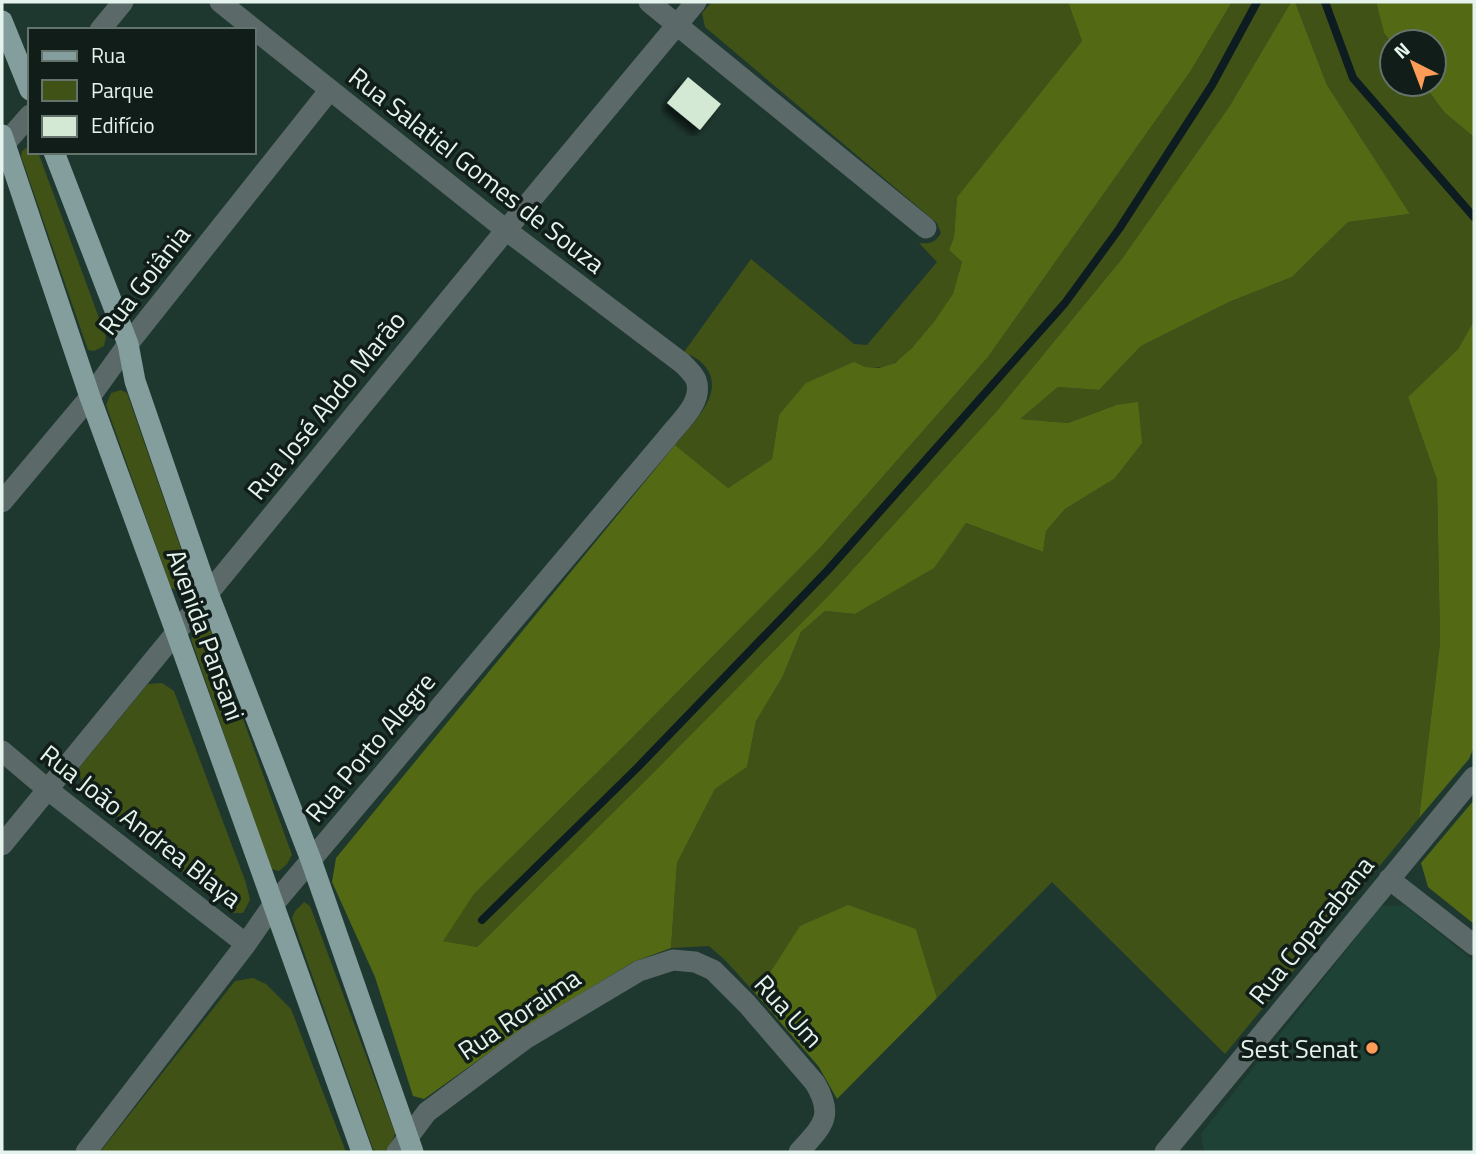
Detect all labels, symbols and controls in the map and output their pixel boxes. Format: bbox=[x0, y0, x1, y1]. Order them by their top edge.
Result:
legend bbox=[28, 28, 256, 154]
north arrow bbox=[1378, 28, 1448, 98]
text: N bbox=[1387, 35, 1416, 65]
text: Rua bbox=[91, 39, 126, 71]
street label: Rua Salatiel Gomes de Souza bbox=[341, 57, 613, 283]
text: Parque bbox=[91, 74, 154, 106]
text: Edifício bbox=[91, 109, 155, 141]
street label: Rua Goiânia bbox=[89, 217, 199, 343]
street label: Rua José Abdo Marão bbox=[237, 302, 415, 508]
street label: Avenida Pansani bbox=[157, 544, 255, 726]
street label: Rua Porto Alegre bbox=[296, 664, 444, 830]
street label: Rua João Andrea Blaya bbox=[32, 735, 250, 917]
street label: Rua Copacabana bbox=[1239, 847, 1383, 1013]
street label: Rua Roraima bbox=[450, 959, 588, 1069]
street label: Rua Um bbox=[745, 966, 833, 1056]
place label: Sest Senat bbox=[1241, 1029, 1358, 1068]
marker: Sest Senat bbox=[1364, 1040, 1380, 1056]

